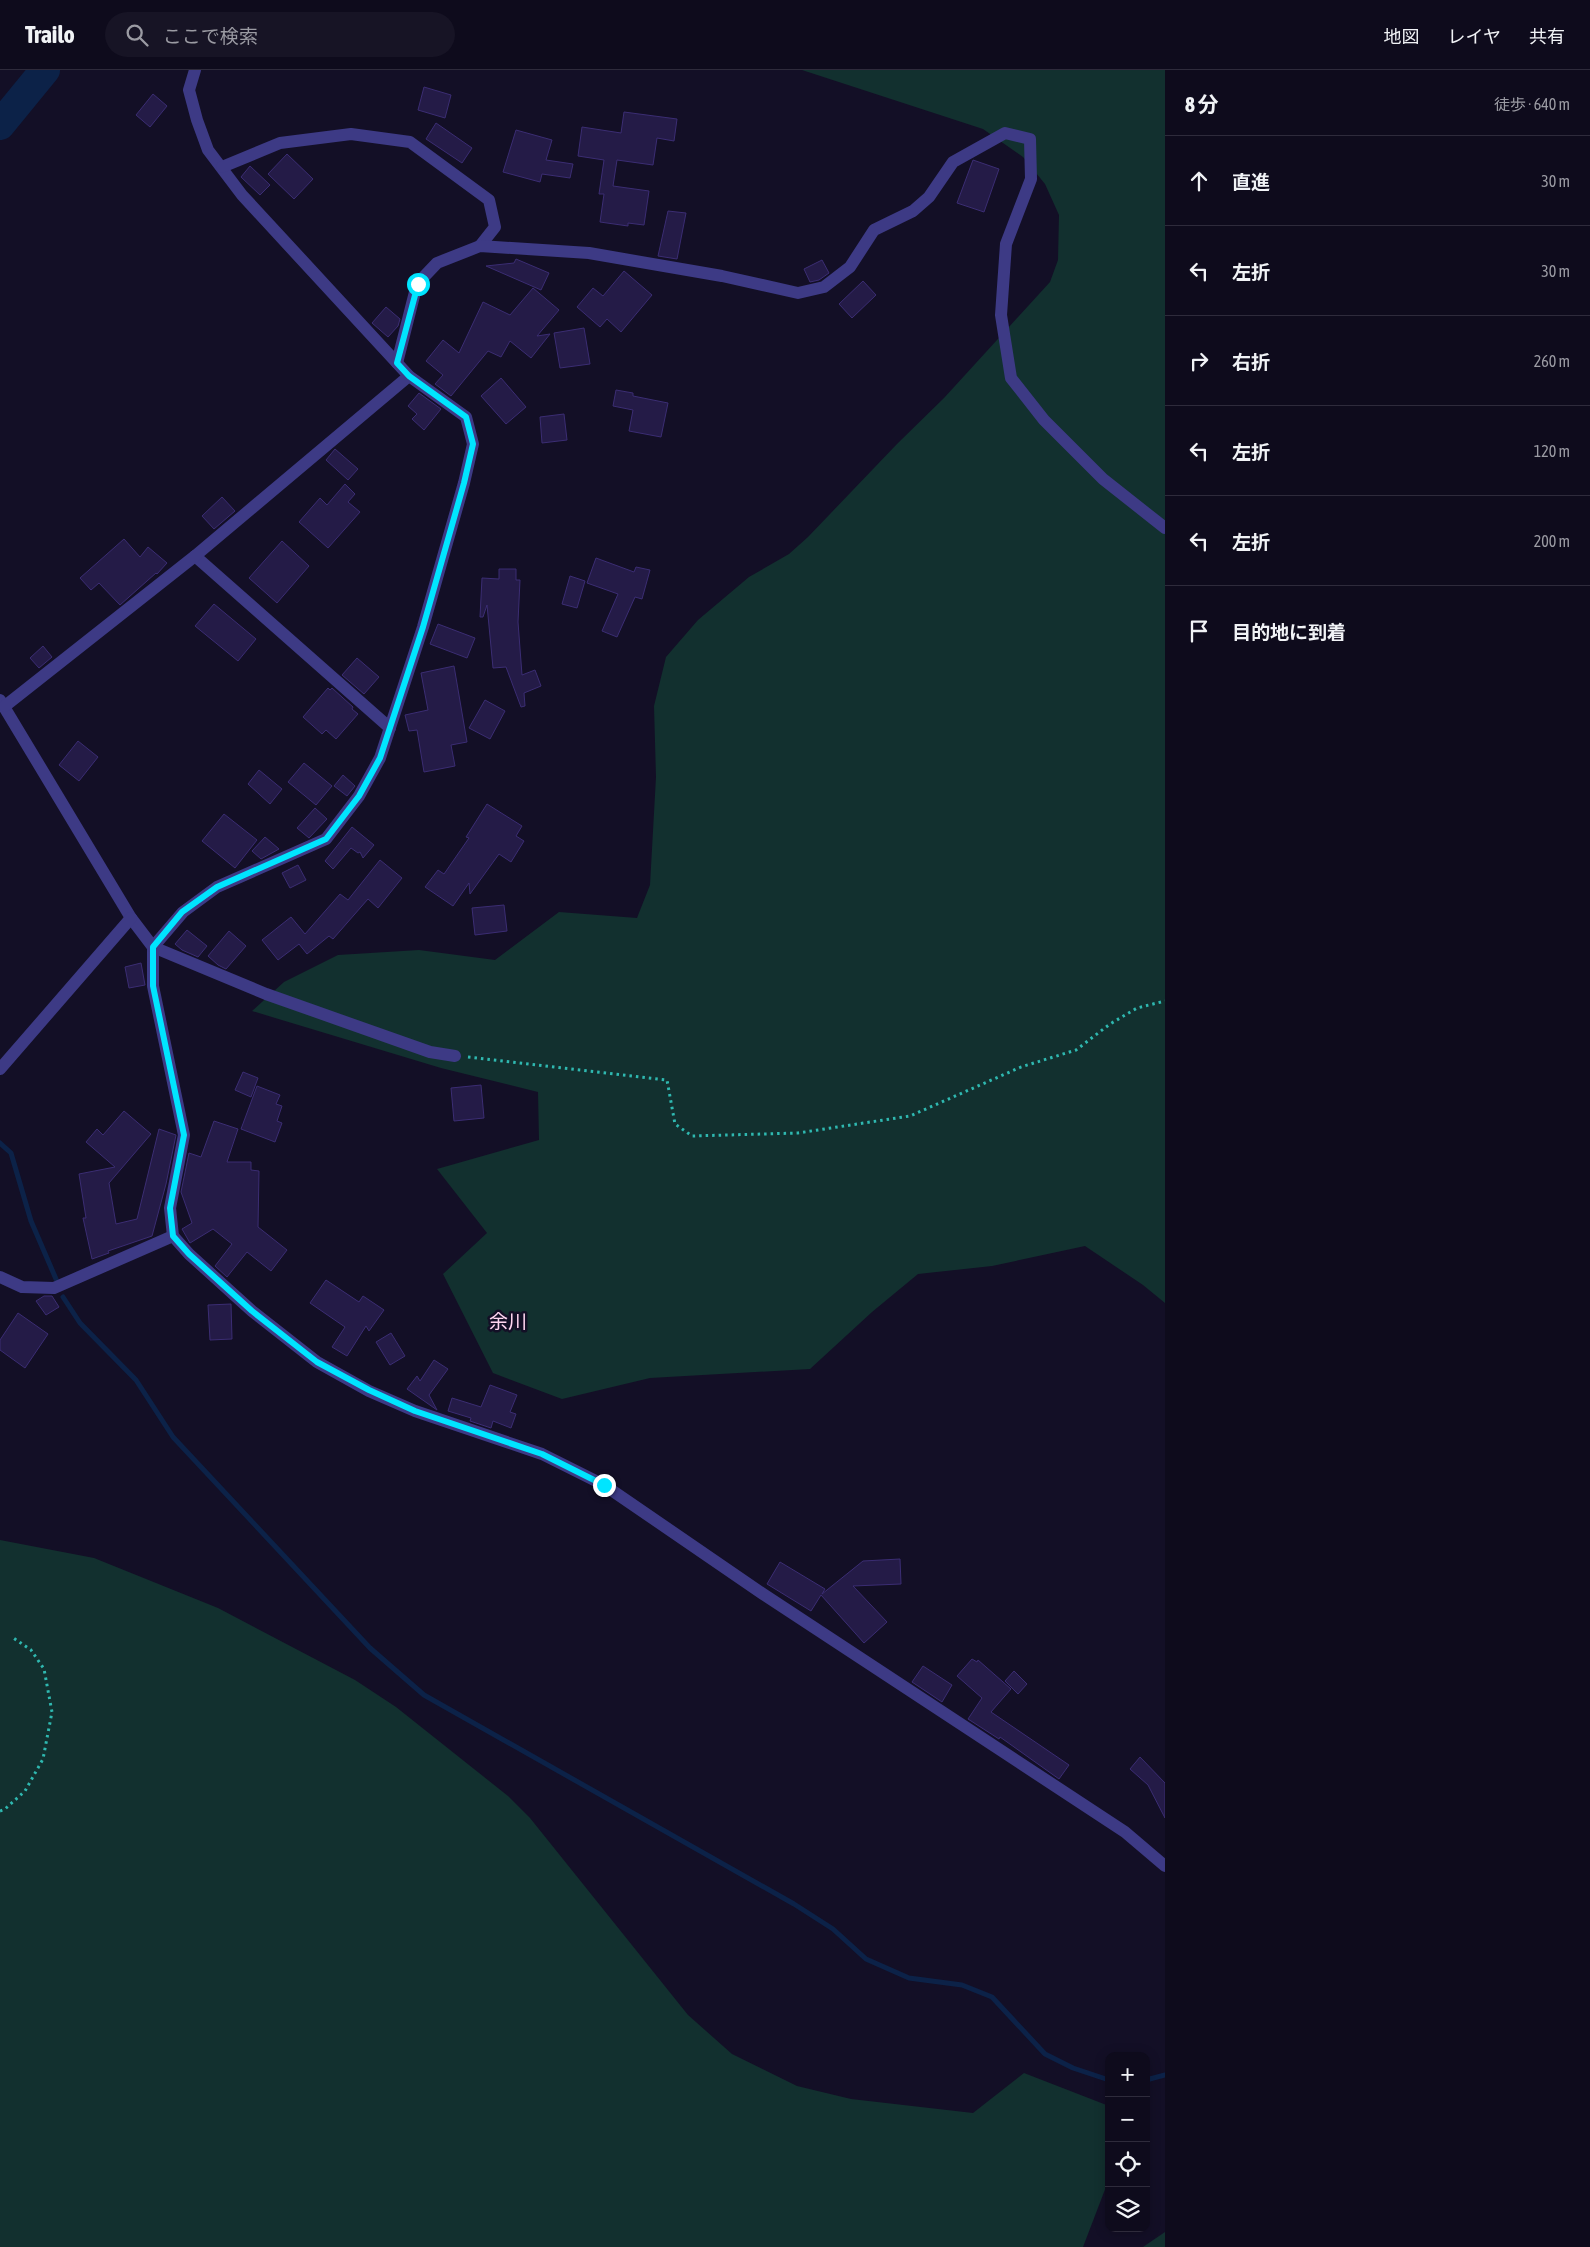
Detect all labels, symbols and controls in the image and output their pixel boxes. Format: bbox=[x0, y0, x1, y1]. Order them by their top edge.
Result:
search box bbox=[105, 12, 455, 57]
text: Trailo bbox=[25, 21, 75, 48]
icon: search bbox=[123, 21, 151, 49]
text: ここで検索 bbox=[163, 25, 258, 47]
text: 地図 bbox=[1384, 26, 1420, 47]
text: レイヤ bbox=[1448, 26, 1501, 47]
text: 共有 bbox=[1529, 26, 1565, 47]
text: 8 分 bbox=[1185, 92, 1219, 116]
text: 徒歩 · 640 m bbox=[1494, 95, 1570, 113]
icon: ahead bbox=[1185, 167, 1213, 195]
text: 直進 bbox=[1232, 171, 1270, 193]
text: 30 m bbox=[1541, 172, 1570, 190]
icon: left bbox=[1185, 257, 1213, 285]
text: 左折 bbox=[1232, 261, 1270, 283]
text: 30 m bbox=[1541, 262, 1570, 280]
route start bbox=[407, 273, 430, 296]
icon: right bbox=[1185, 347, 1213, 375]
text: 右折 bbox=[1232, 351, 1270, 373]
text: 260 m bbox=[1534, 352, 1570, 370]
icon: left bbox=[1185, 437, 1213, 465]
text: 左折 bbox=[1232, 441, 1270, 463]
text: 120 m bbox=[1534, 442, 1570, 460]
icon: left bbox=[1185, 527, 1213, 555]
text: 左折 bbox=[1232, 531, 1270, 553]
text: 200 m bbox=[1534, 532, 1570, 550]
icon: arrive bbox=[1185, 617, 1213, 645]
text: 目的地に到着 bbox=[1232, 621, 1346, 643]
district label: 余川 bbox=[489, 1310, 527, 1332]
route end bbox=[593, 1474, 616, 1497]
map controls bbox=[1105, 2052, 1150, 2232]
button: + bbox=[1105, 2052, 1150, 2097]
button: − bbox=[1105, 2097, 1150, 2142]
button: locate bbox=[1105, 2142, 1150, 2187]
button: layers bbox=[1105, 2187, 1150, 2232]

